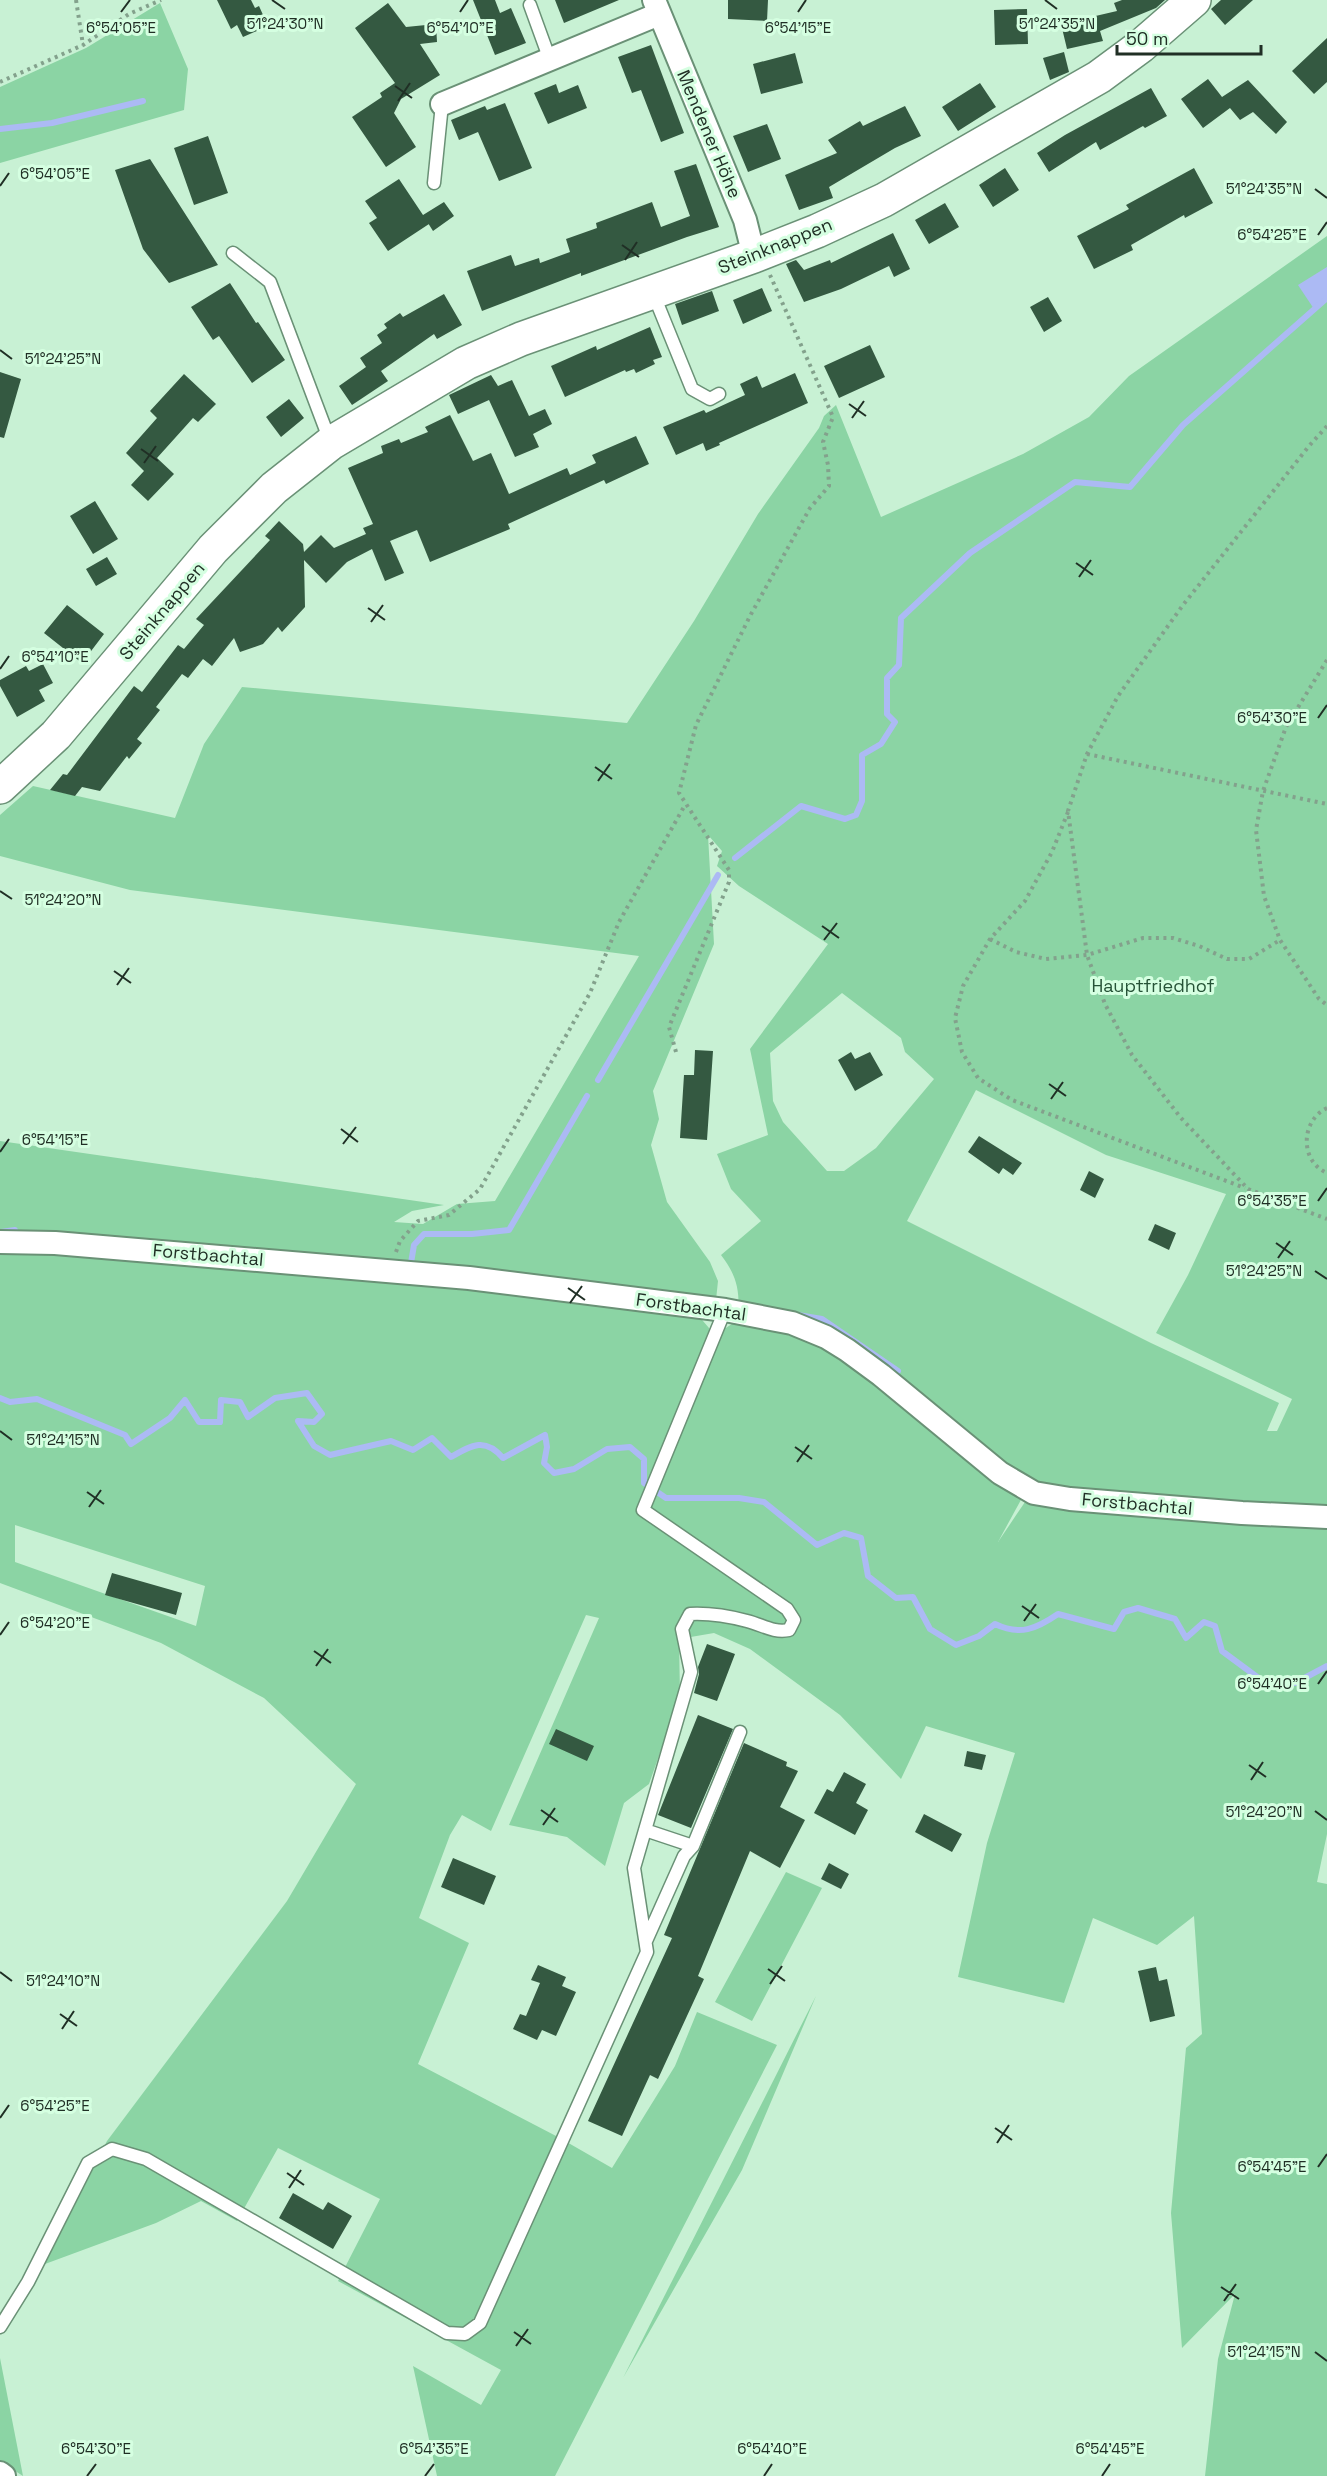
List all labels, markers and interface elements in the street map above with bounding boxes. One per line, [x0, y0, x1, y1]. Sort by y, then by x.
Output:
text: 51°24'30"N [247, 14, 323, 33]
text: 51°24'35"N [1019, 14, 1095, 33]
text: 6°54'05"E [86, 18, 156, 37]
text: 6°54'10"E [426, 18, 494, 37]
text: 6°54'15"E [765, 18, 831, 37]
scale bar [1117, 18, 1261, 56]
text: 50 m [1126, 27, 1168, 50]
street label: Mendener Höhe [672, 66, 747, 201]
text: 6°54'05"E [20, 164, 90, 183]
text: 51°24'35"N [1226, 179, 1302, 198]
street label: Steinknappen [714, 212, 835, 279]
text: 6°54'25"E [1237, 225, 1307, 244]
text: 51°24'25"N [25, 349, 101, 368]
street label: Steinknappen [114, 557, 209, 664]
text: 6°54'10"E [21, 647, 89, 666]
text: 6°54'30"E [1237, 708, 1307, 727]
text: 51°24'20"N [25, 890, 101, 909]
park label: Hauptfriedhof [1091, 974, 1215, 997]
text: 6°54'15"E [22, 1130, 88, 1149]
text: 6°54'35"E [1237, 1191, 1307, 1210]
street label: Forstbachtal [152, 1238, 264, 1271]
text: 51°24'25"N [1226, 1261, 1302, 1280]
street label: Forstbachtal [634, 1287, 748, 1326]
text: 51°24'15"N [26, 1430, 100, 1449]
street label: Forstbachtal [1081, 1487, 1193, 1520]
text: 6°54'20"E [20, 1613, 90, 1632]
text: 6°54'40"E [1237, 1674, 1307, 1693]
text: 51°24'20"N [1226, 1802, 1302, 1821]
text: 51°24'10"N [26, 1971, 100, 1990]
text: 6°54'25"E [20, 2096, 90, 2115]
text: 6°54'45"E [1237, 2157, 1307, 2176]
text: 51°24'15"N [1227, 2342, 1301, 2361]
text: 6°54'30"E [61, 2439, 131, 2458]
text: 6°54'35"E [399, 2439, 469, 2458]
text: 6°54'40"E [737, 2439, 807, 2458]
text: 6°54'45"E [1075, 2439, 1145, 2458]

